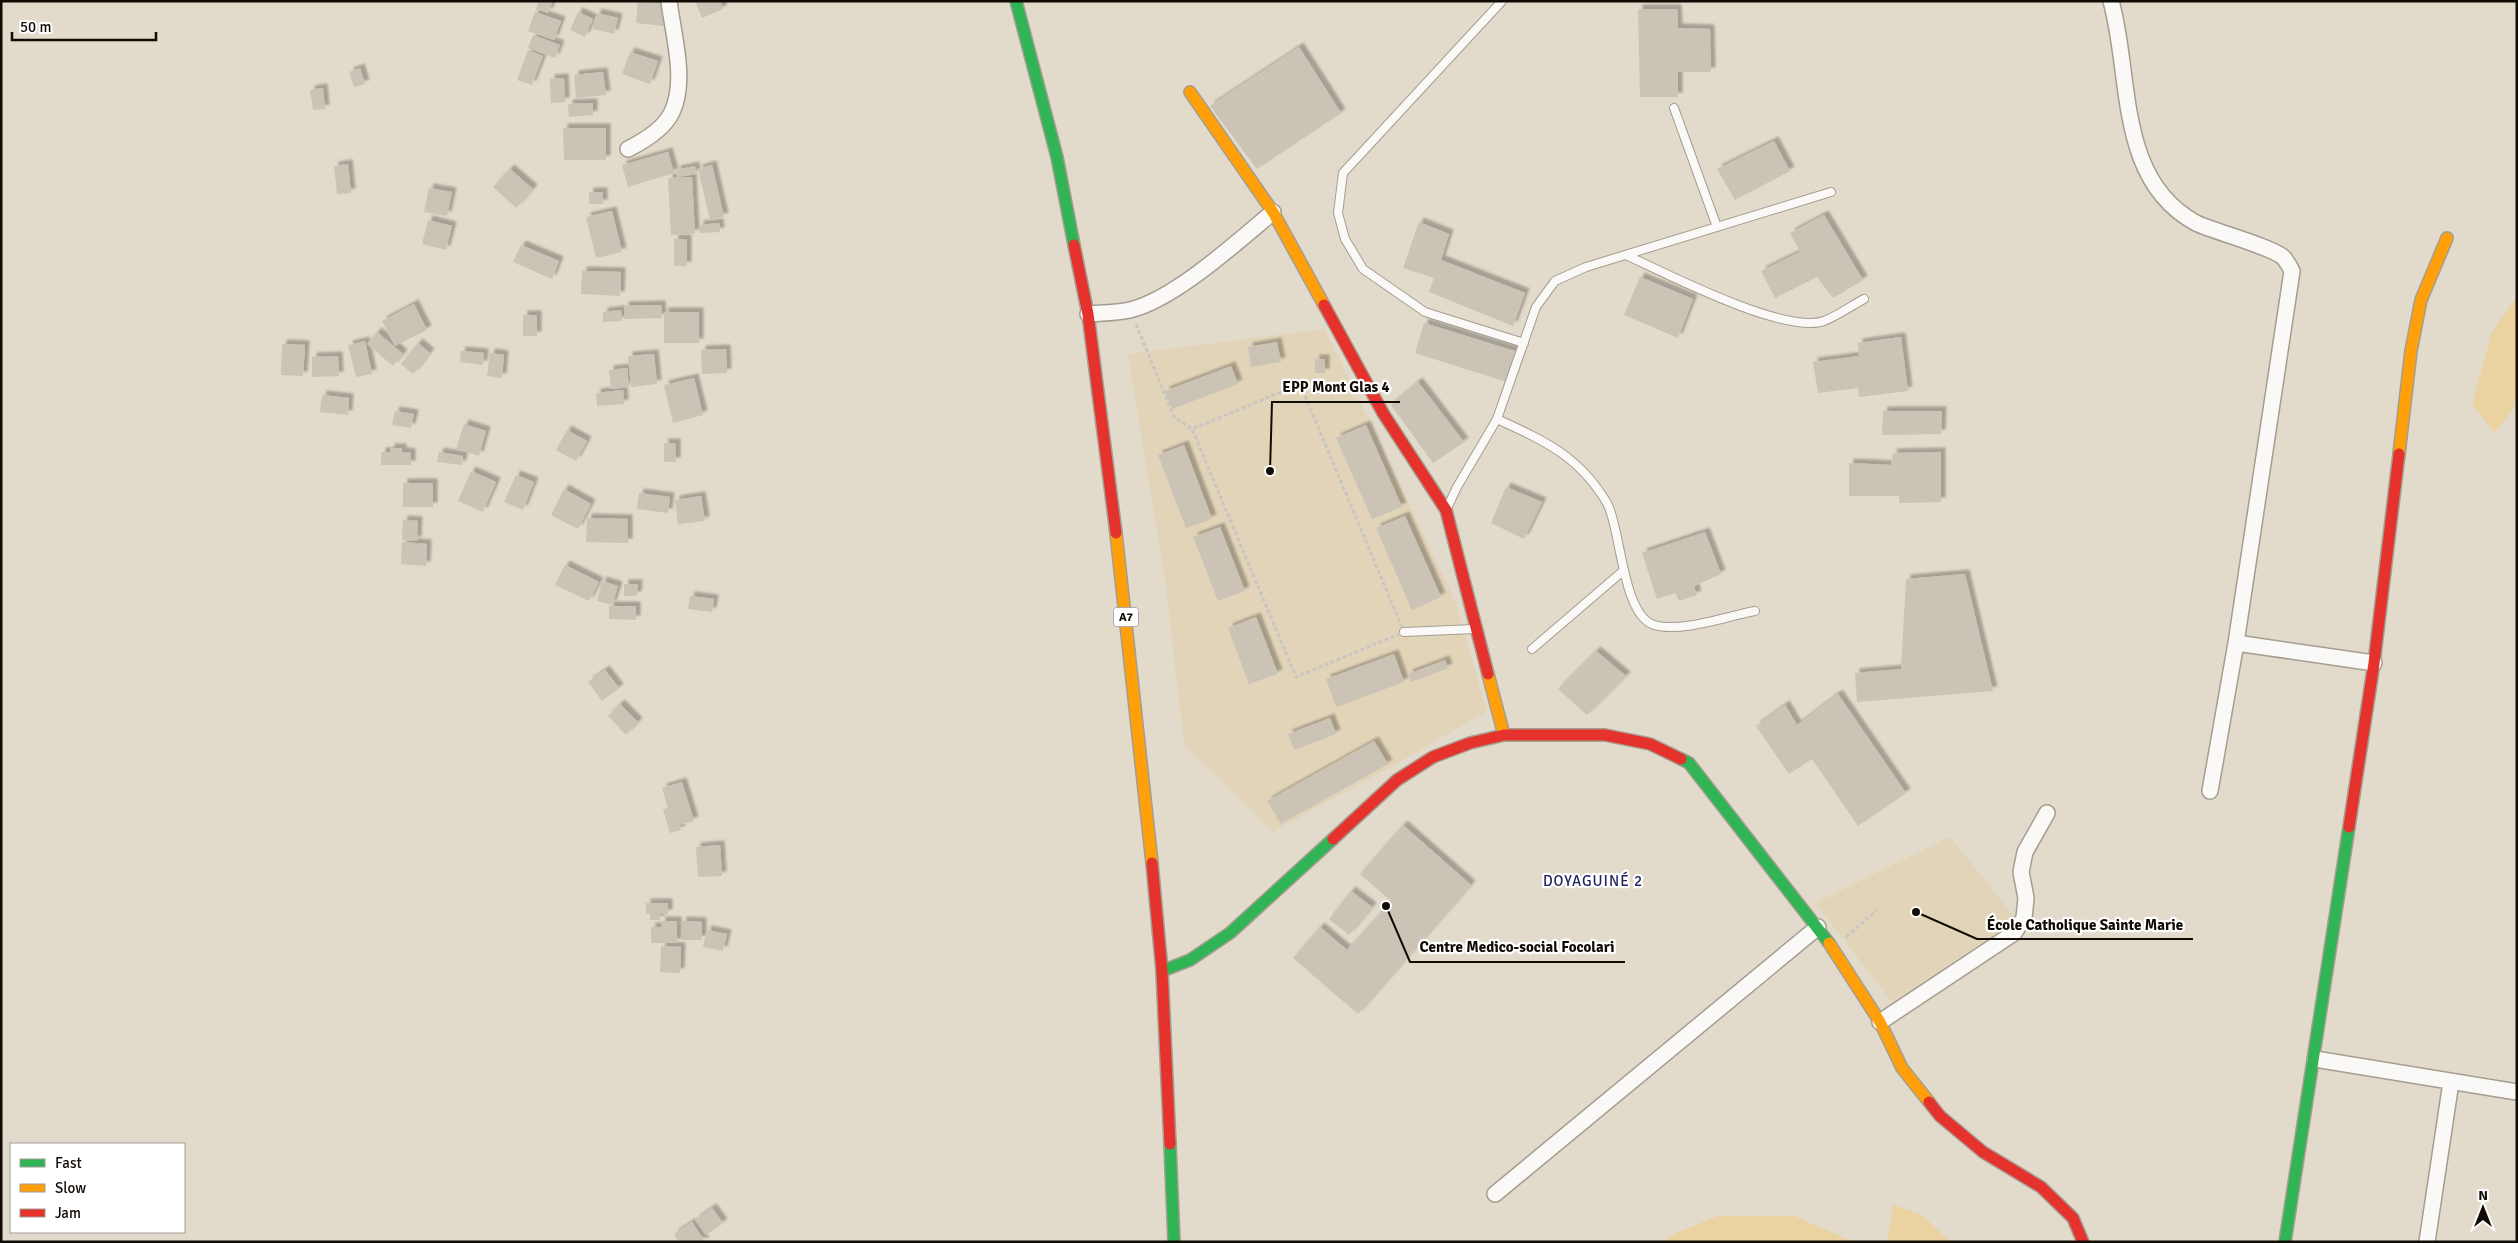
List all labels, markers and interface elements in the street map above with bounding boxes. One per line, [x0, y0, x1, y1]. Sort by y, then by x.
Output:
scale bar [12, 10, 156, 42]
text: 50 m [20, 18, 51, 36]
callout: EPP Mont Glas 4 [1272, 372, 1400, 402]
text: EPP Mont Glas 4 [1282, 378, 1390, 396]
road number: A7 [1114, 608, 1138, 626]
district label: DOYAGUINÉ 2 [1543, 871, 1643, 890]
callout: École Catholique Sainte Marie [1977, 909, 2193, 939]
text: École Catholique Sainte Marie [1987, 915, 2183, 934]
callout: Centre Medico-social Focolari [1410, 932, 1625, 962]
text: Centre Medico-social Focolari [1419, 938, 1615, 956]
legend [10, 1143, 185, 1233]
text: Fast [55, 1154, 82, 1172]
text: Slow [55, 1179, 86, 1197]
north arrow [2458, 1183, 2508, 1233]
text: N [2478, 1187, 2488, 1204]
text: Jam [55, 1204, 81, 1222]

